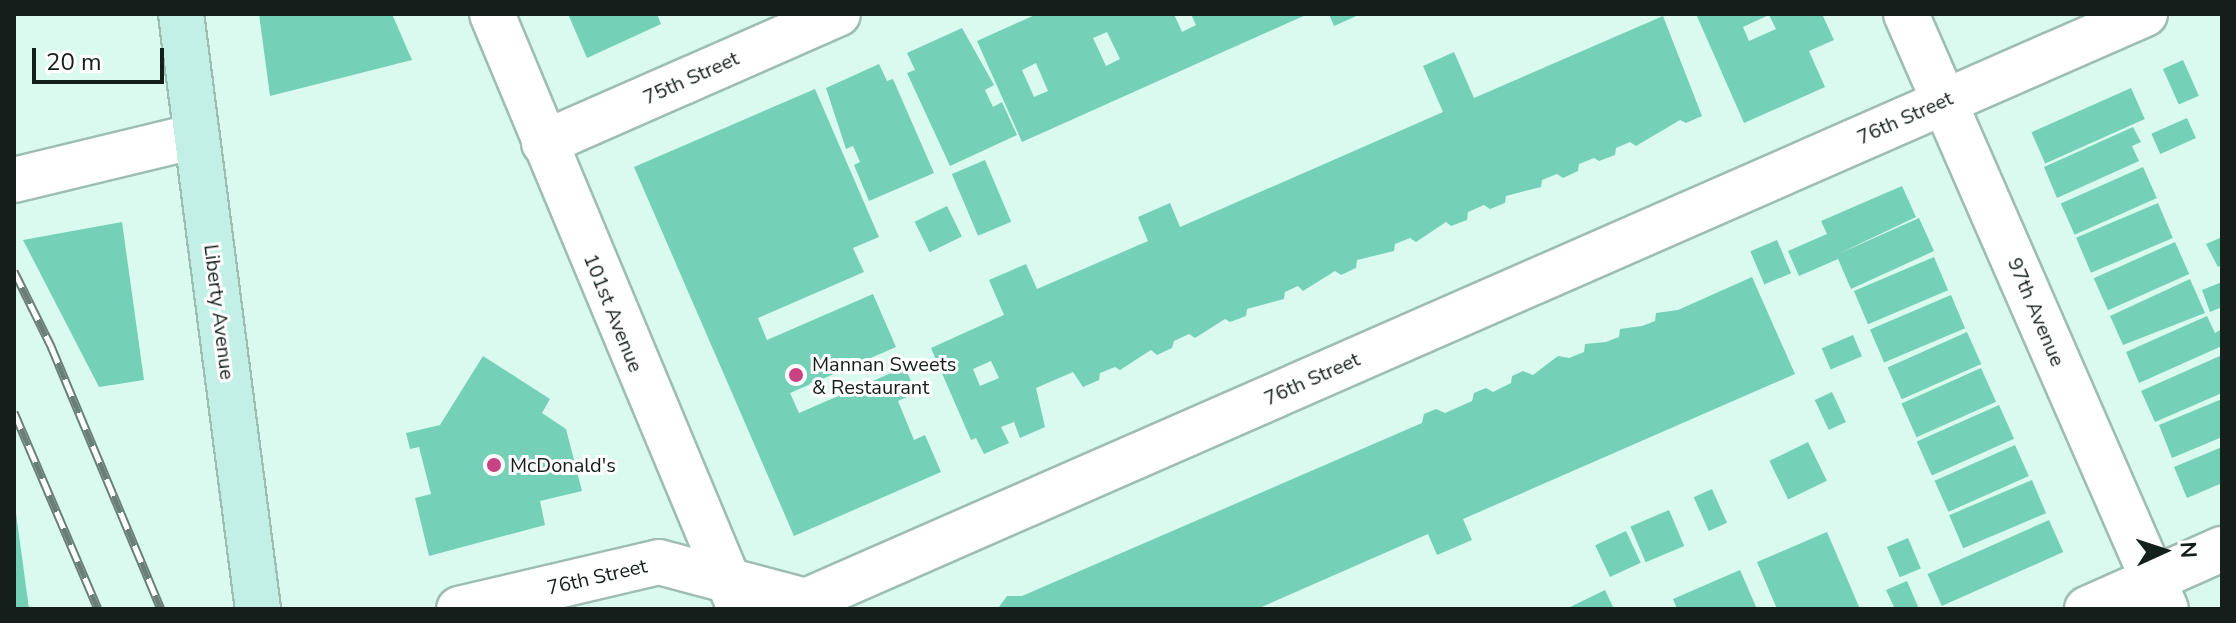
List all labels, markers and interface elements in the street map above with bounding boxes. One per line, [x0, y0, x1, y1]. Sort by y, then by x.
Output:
scale bar [36, 32, 168, 82]
text: 20 m [46, 46, 102, 78]
street label: 75th Street [639, 46, 743, 110]
street label: 76th Street [1853, 86, 1957, 150]
street label: Liberty Avenue [199, 243, 239, 381]
street label: 101st Avenue [578, 250, 648, 376]
street label: 97th Avenue [2002, 254, 2070, 370]
street label: 76th Street [1260, 347, 1364, 411]
place label: Mannan Sweets & Restaurant [812, 352, 956, 399]
marker: Mannan Sweets & Restaurant [787, 366, 805, 384]
place label: McDonald's [510, 453, 616, 477]
marker: McDonald's [485, 456, 503, 474]
north arrow [2124, 511, 2204, 591]
text: N [2173, 541, 2203, 559]
street label: 76th Street [545, 554, 649, 600]

